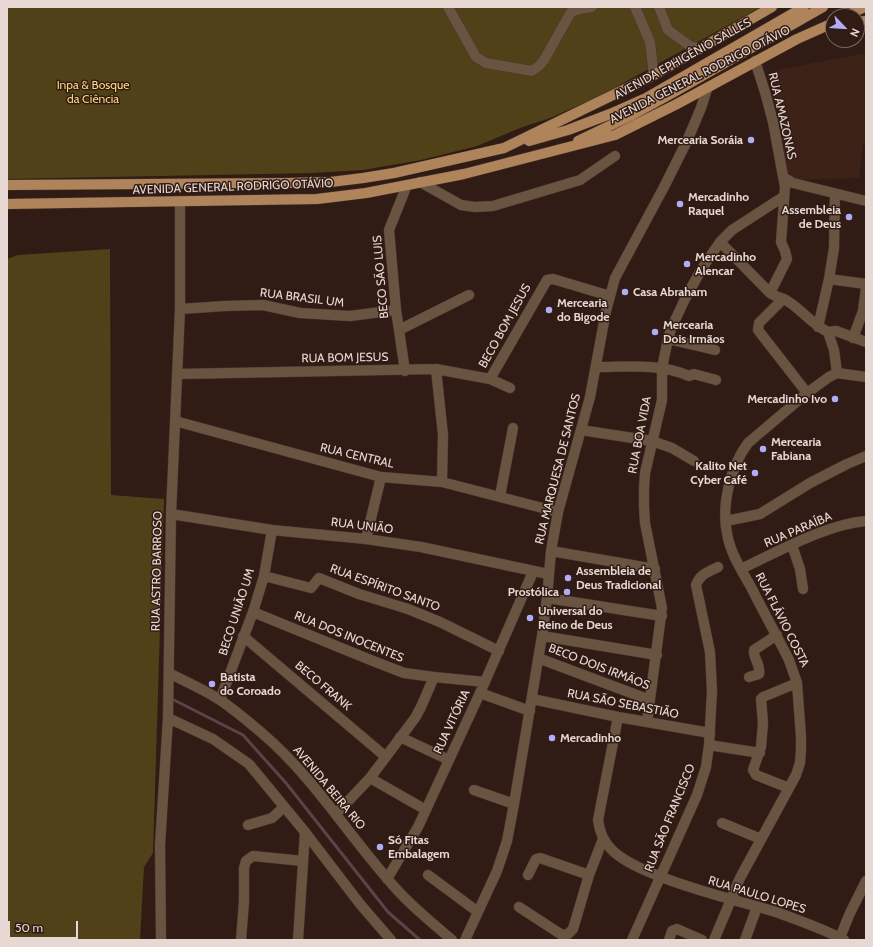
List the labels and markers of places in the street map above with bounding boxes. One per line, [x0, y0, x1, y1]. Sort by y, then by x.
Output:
place label: Mercearia Soráia [658, 133, 743, 147]
marker: Mercearia Soráia [746, 135, 756, 145]
place label: Mercadinho Raquel [688, 190, 749, 218]
marker: Mercadinho Raquel [675, 199, 685, 209]
place label: Assembleia de Deus [782, 203, 841, 231]
marker: Assembleia de Deus [844, 212, 854, 222]
place label: Mercadinho Alencar [695, 250, 756, 278]
marker: Mercadinho Alencar [682, 259, 692, 269]
place label: Casa Abraham [633, 285, 707, 299]
marker: Casa Abraham [620, 287, 630, 297]
place label: Mercearia do Bigode [557, 296, 610, 324]
marker: Mercearia do Bigode [544, 305, 554, 315]
place label: Mercearia Dois Irmãos [663, 318, 725, 346]
marker: Mercearia Dois Irmãos [650, 327, 660, 337]
place label: Mercadinho Ivo [747, 392, 827, 406]
marker: Mercadinho Ivo [830, 394, 840, 404]
place label: Mercearia Fabiana [771, 435, 821, 463]
marker: Mercearia Fabiana [758, 444, 768, 454]
place label: Kalito Net Cyber Café [690, 459, 747, 487]
marker: Kalito Net Cyber Café [750, 468, 760, 478]
place label: Assembleia de Deus Tradicional [576, 564, 661, 592]
marker: Assembleia de Deus Tradicional [563, 573, 573, 583]
place label: Prostólica [508, 585, 559, 599]
marker: Prostólica [562, 587, 572, 597]
place label: Universal do Reino de Deus [538, 604, 613, 632]
marker: Universal do Reino de Deus [525, 613, 535, 623]
place label: Batista do Coroado [220, 670, 281, 698]
marker: Batista do Coroado [207, 679, 217, 689]
place label: Mercadinho [560, 731, 621, 745]
marker: Mercadinho [547, 733, 557, 743]
place label: Só Fitas Embalagem [388, 833, 450, 861]
marker: Só Fitas Embalagem [375, 842, 385, 852]

